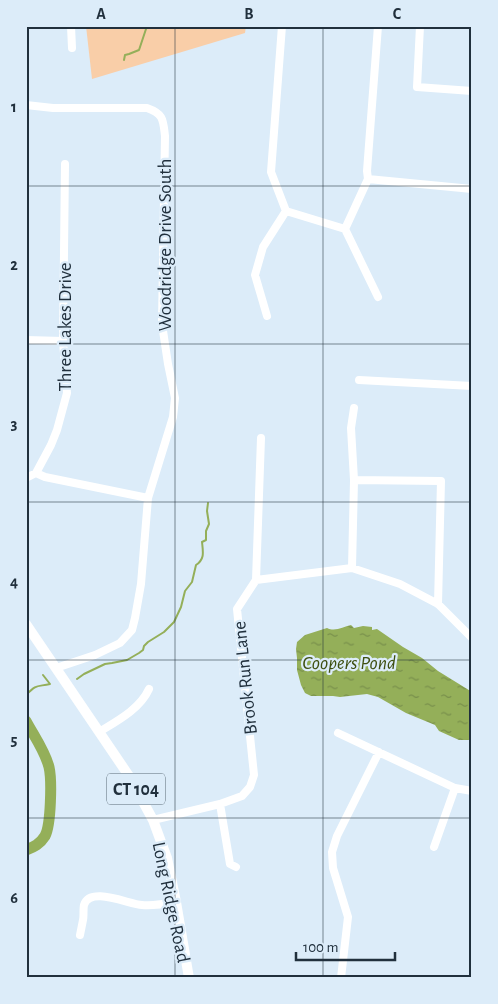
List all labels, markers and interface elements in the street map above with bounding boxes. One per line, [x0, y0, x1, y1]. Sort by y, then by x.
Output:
text: A [96, 6, 106, 22]
text: B [244, 6, 254, 22]
text: C [393, 6, 402, 22]
text: 1 [11, 99, 17, 115]
street label: Woodridge Drive South [156, 159, 175, 331]
text: 2 [10, 257, 18, 273]
street label: Three Lakes Drive [56, 262, 75, 392]
text: 3 [11, 416, 18, 432]
text: 4 [10, 574, 18, 590]
street label: Brook Run Lane [230, 620, 261, 736]
water label: Coopers Pond [302, 653, 396, 673]
text: 5 [11, 732, 18, 748]
road number: CT 104 [107, 774, 165, 804]
street label: Long Ridge Road [148, 840, 193, 965]
text: 6 [10, 890, 18, 906]
scale bar [296, 929, 394, 961]
text: 100 m [303, 940, 338, 955]

